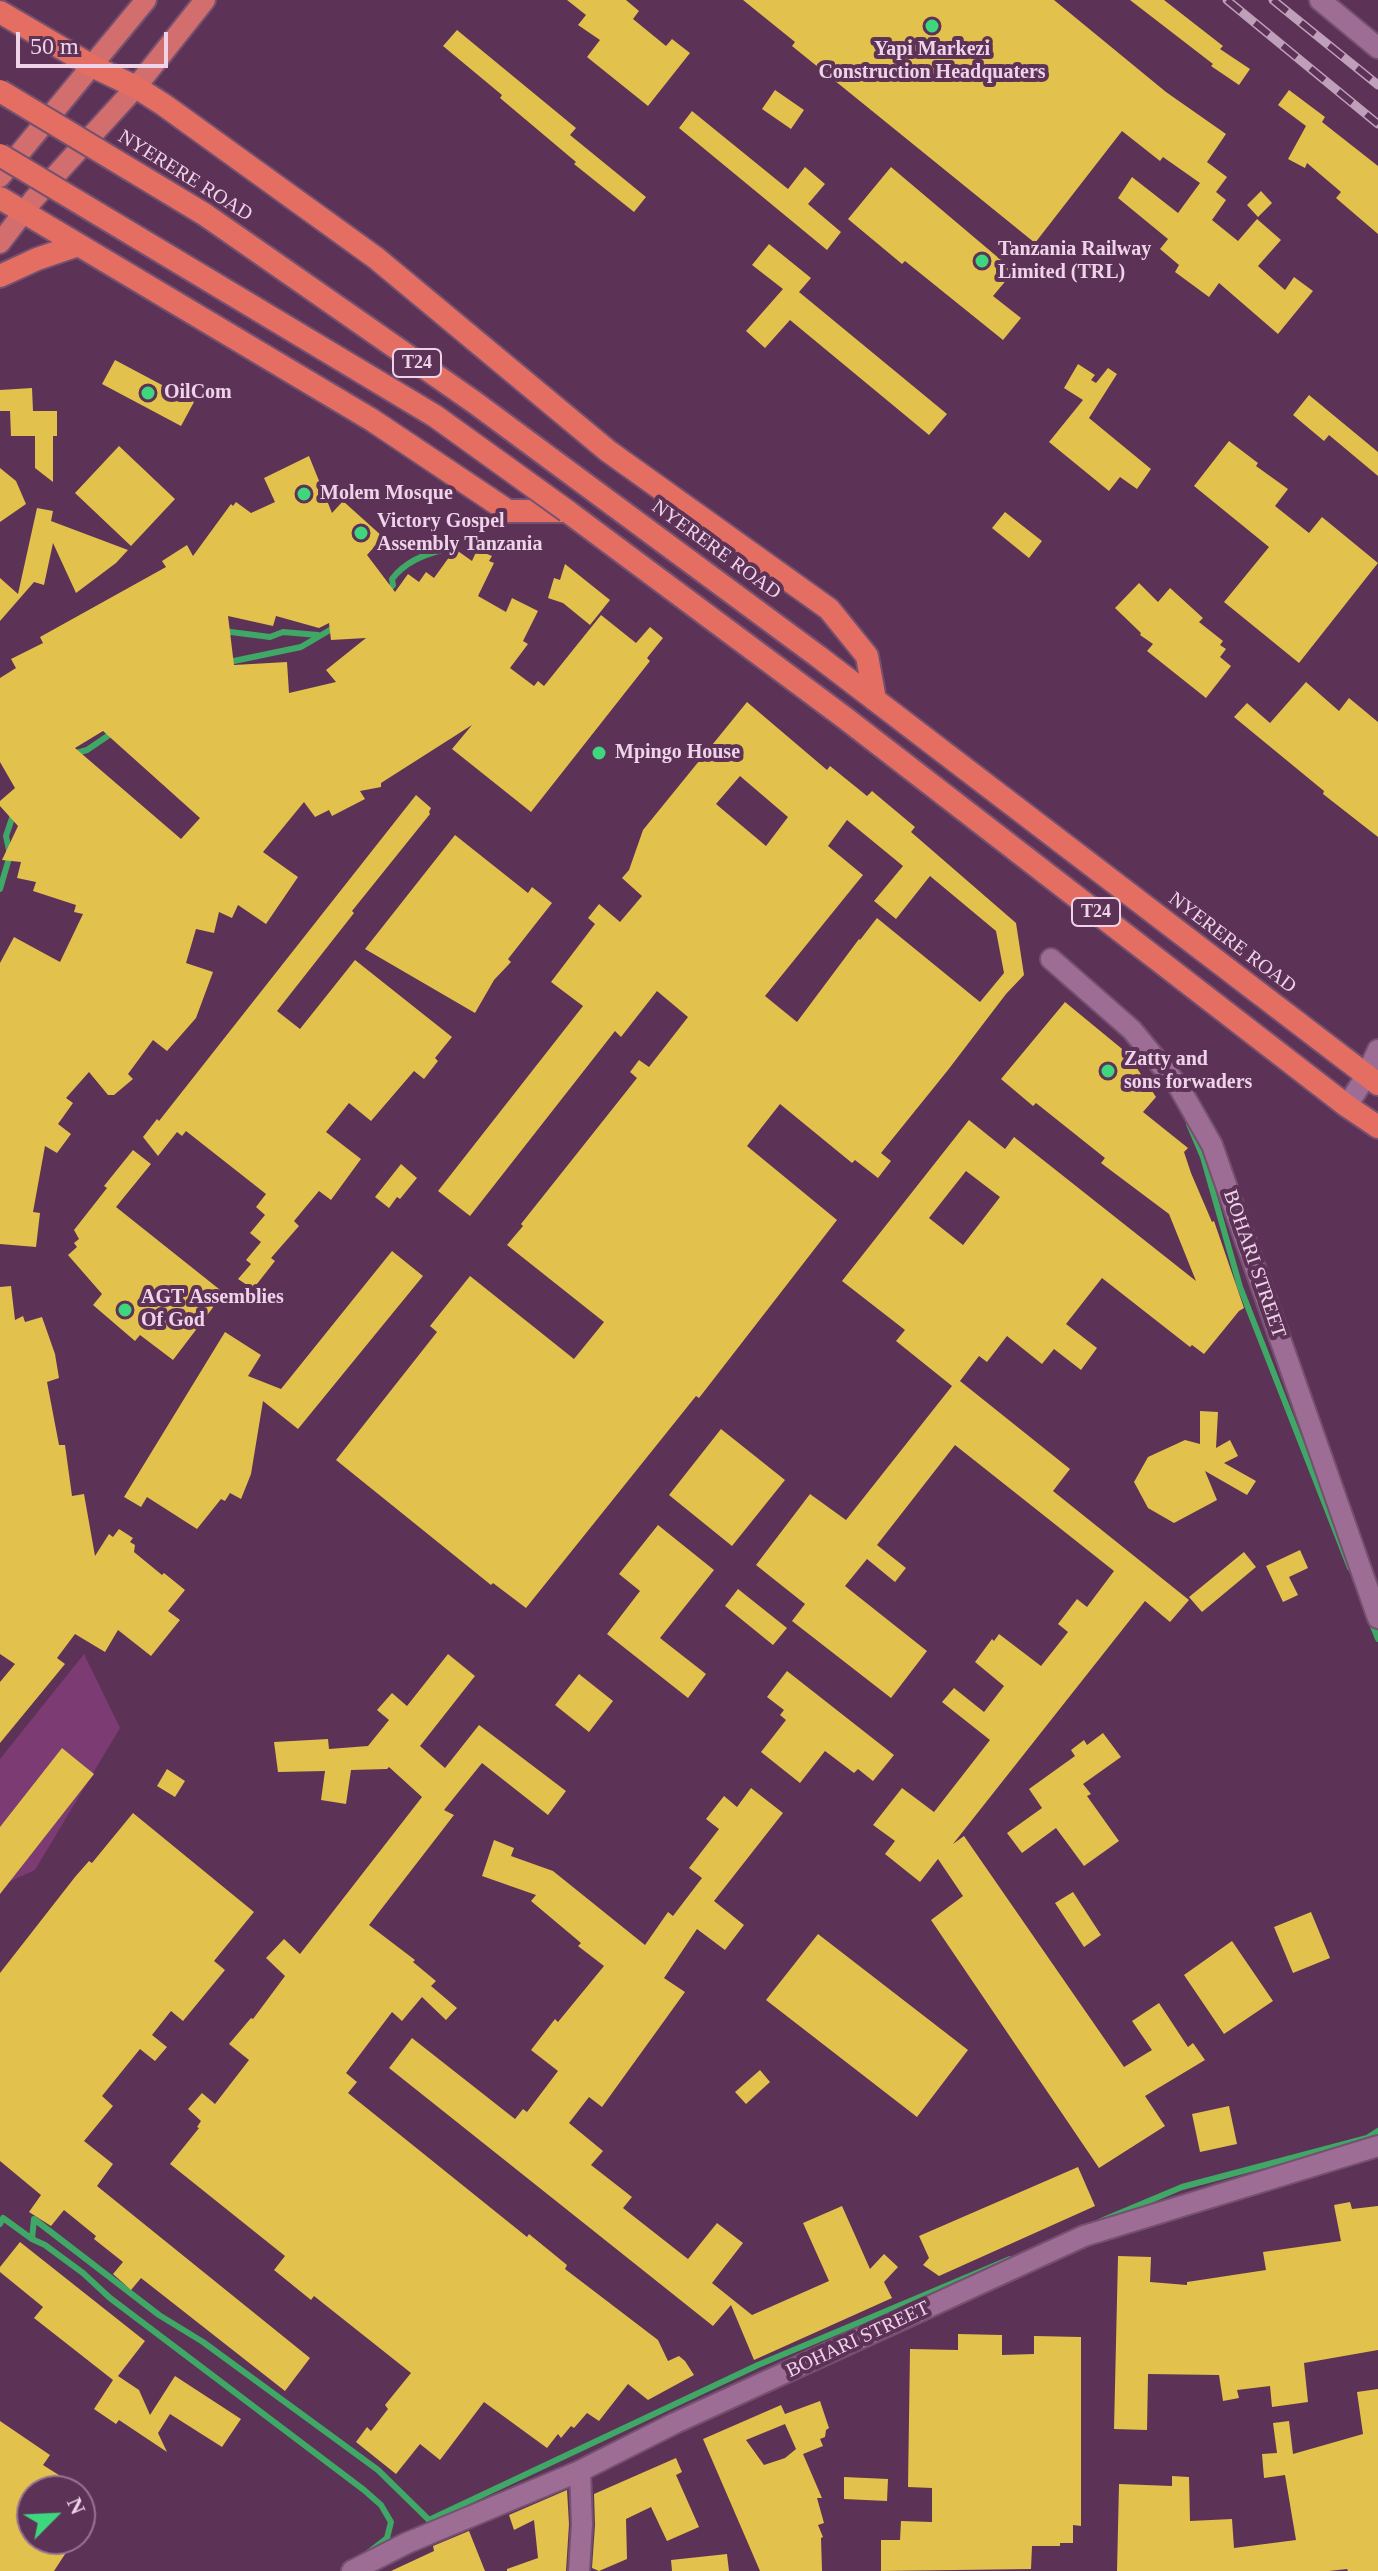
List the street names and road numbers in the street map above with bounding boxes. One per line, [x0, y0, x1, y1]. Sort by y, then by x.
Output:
street label: NYERERE ROAD [113, 125, 257, 227]
road number: T24 [393, 349, 441, 377]
street label: NYERERE ROAD [647, 495, 785, 605]
street label: NYERERE ROAD [1163, 887, 1301, 999]
road number: T24 [1072, 898, 1120, 926]
street label: BOHARI STREET [1217, 1187, 1291, 1341]
street label: BOHARI STREET [783, 2296, 933, 2384]

